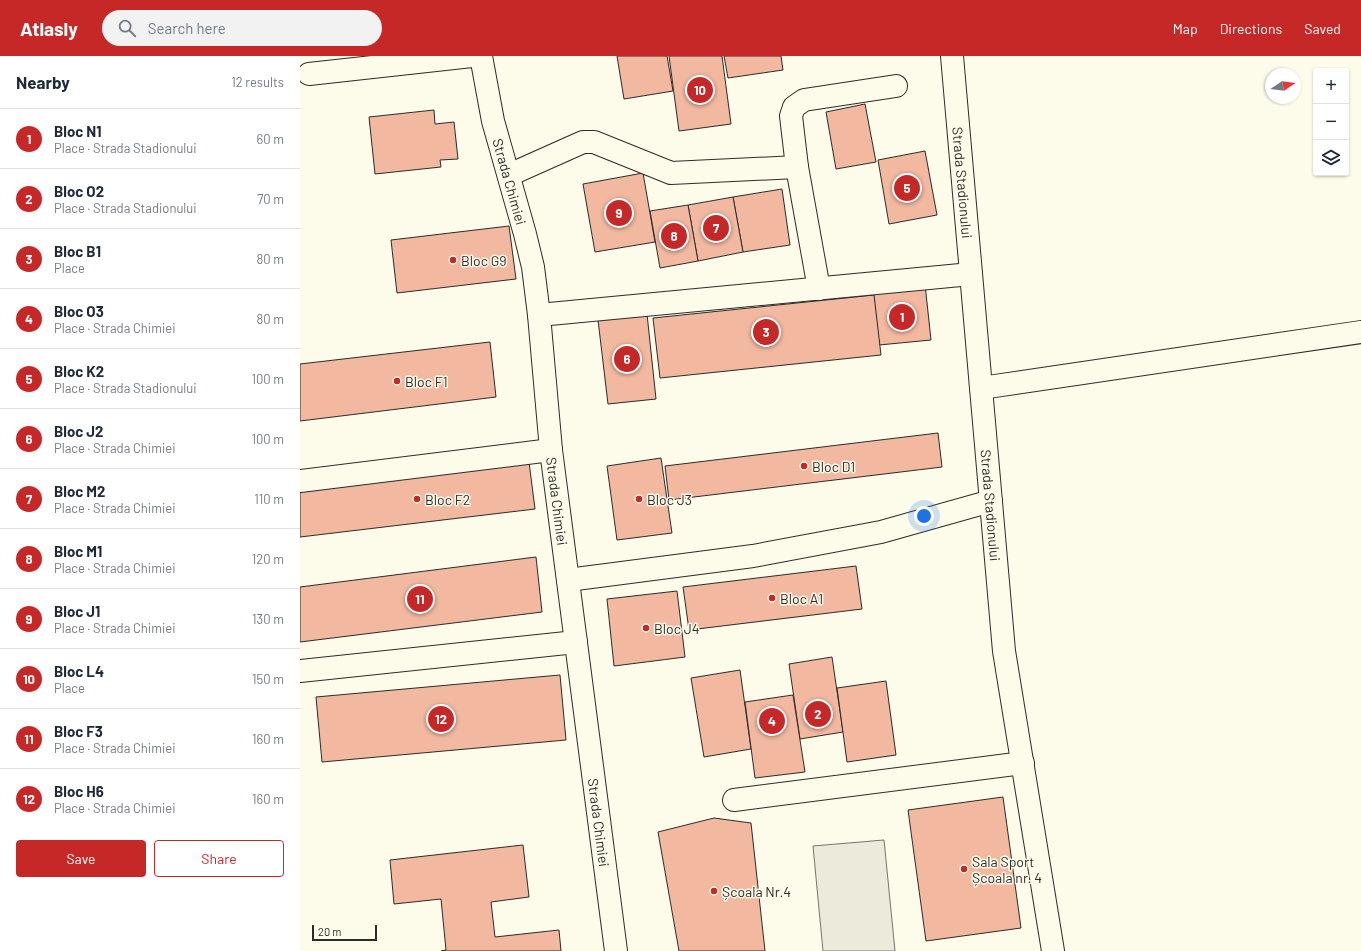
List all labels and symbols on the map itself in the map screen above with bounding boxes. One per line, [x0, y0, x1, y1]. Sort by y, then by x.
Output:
north arrow [1265, 68, 1301, 104]
pin: 10 [687, 75, 713, 105]
street label: Strada Stadionului [950, 126, 976, 239]
street label: Strada Chimiei [490, 136, 530, 227]
pin: 5 [894, 173, 920, 203]
pin: 9 [606, 198, 632, 228]
pin: 7 [703, 213, 729, 243]
pin: 8 [661, 221, 687, 251]
place label: Bloc G9 [461, 252, 507, 269]
marker: Bloc G9 [448, 255, 458, 265]
pin: 1 [889, 302, 915, 332]
pin: 3 [753, 317, 779, 347]
pin: 6 [614, 344, 640, 374]
place label: Bloc F1 [405, 373, 448, 390]
marker: Bloc F1 [392, 376, 402, 386]
street label: Strada Stadionului [978, 449, 1005, 562]
street label: Strada Chimiei [543, 456, 572, 546]
place label: Bloc D1 [812, 458, 855, 475]
marker: Bloc D1 [799, 461, 809, 471]
place label: Bloc F2 [425, 491, 470, 508]
place label: Bloc J3 [647, 491, 692, 508]
marker: Bloc F2 [412, 494, 422, 504]
marker: Bloc J3 [634, 494, 644, 504]
your location [914, 506, 934, 526]
pin: 11 [407, 584, 433, 614]
place label: Bloc A1 [780, 590, 823, 607]
marker: Bloc A1 [767, 593, 777, 603]
place label: Bloc J4 [654, 620, 700, 637]
marker: Bloc J4 [641, 623, 651, 633]
pin: 2 [805, 699, 831, 729]
pin: 12 [428, 704, 454, 734]
pin: 4 [759, 706, 785, 736]
street label: Strada Chimiei [585, 777, 613, 868]
place label: Sala Sport Școala nr. 4 [972, 853, 1042, 886]
marker: Sala Sport Școala nr. 4 [959, 864, 969, 874]
place label: Școala Nr.4 [722, 883, 791, 900]
marker: Școala Nr.4 [709, 886, 719, 896]
scale bar [312, 923, 377, 942]

